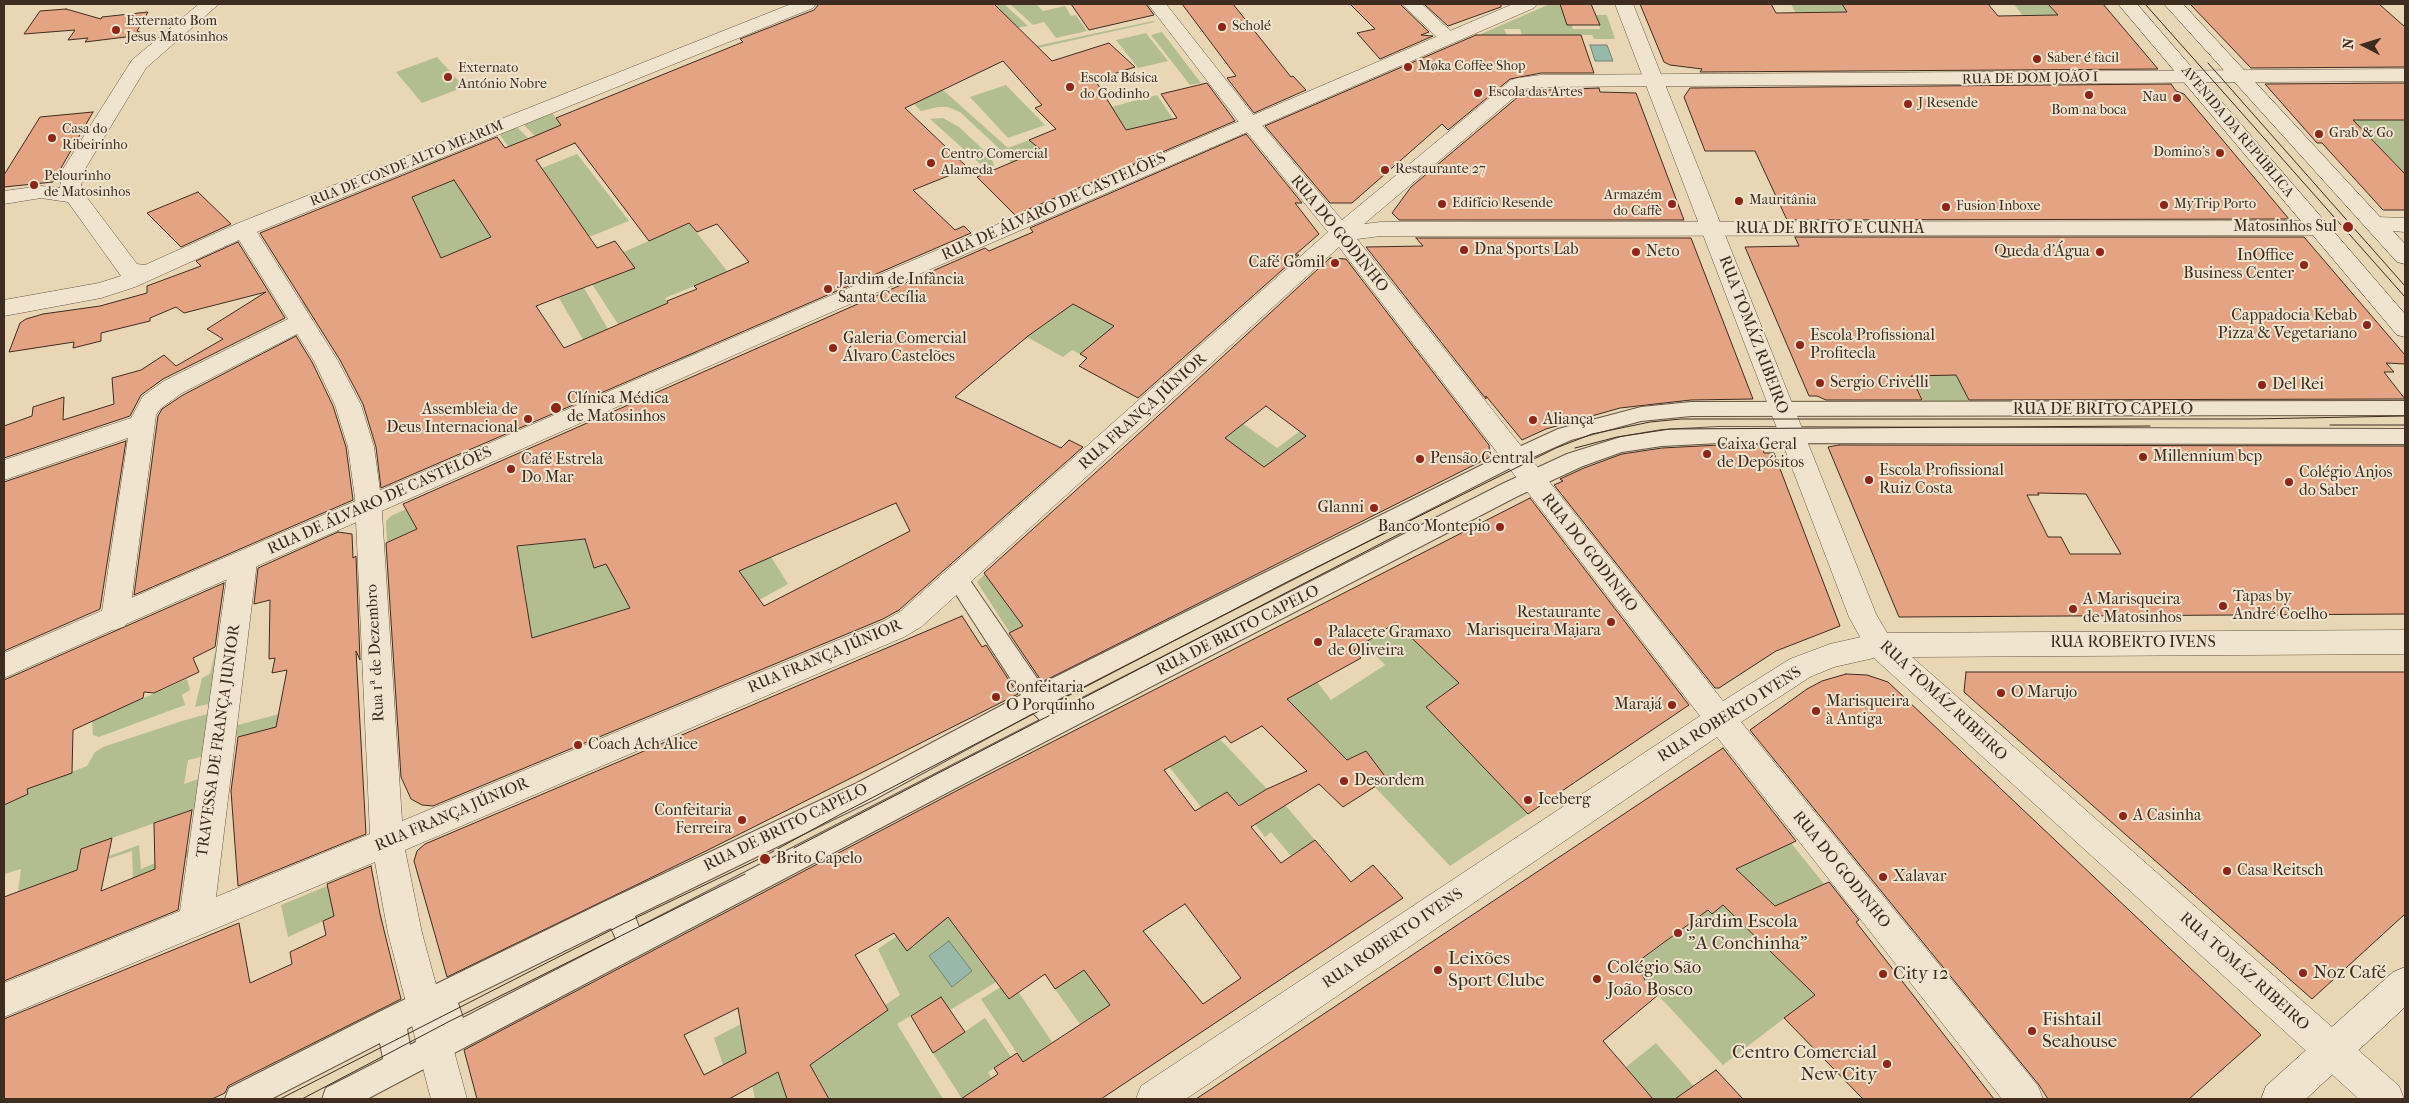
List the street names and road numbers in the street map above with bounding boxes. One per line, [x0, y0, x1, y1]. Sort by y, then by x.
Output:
street label: AVENIDA DA REPÚBLICA [2177, 63, 2297, 201]
street label: RUA DE DOM JOÃO I [1962, 69, 2098, 89]
street label: RUA DE CONDE ALTO MEARIM [308, 117, 506, 211]
street label: RUA DE ÁLVARO DE CASTELÕES [939, 149, 1169, 265]
street label: RUA DO GODINHO [1286, 172, 1392, 296]
street label: RUA DE BRITO E CUNHA [1735, 219, 1925, 239]
street label: RUA TOMÁZ RIBEIRO [1714, 253, 1792, 417]
street label: RUA FRANÇA JÚNIOR [1075, 350, 1211, 474]
street label: RUA DE BRITO CAPELO [2013, 400, 2193, 420]
street label: RUA DE ÁLVARO DE CASTELÕES [265, 443, 495, 559]
street label: RUA DO GODINHO [1537, 490, 1641, 616]
street label: RUA DE BRITO CAPELO [1153, 582, 1323, 680]
street label: Rua 1ª de Dezembro [363, 584, 389, 722]
street label: RUA FRANÇA JÚNIOR [745, 616, 905, 698]
street label: TRAVESSA DE FRANÇA JUNIOR [193, 623, 245, 859]
street label: RUA ROBERTO IVENS [2050, 633, 2216, 653]
street label: RUA TOMÁZ RIBEIRO [1875, 637, 2011, 765]
street label: RUA ROBERTO IVENS [1655, 663, 1805, 767]
street label: RUA FRANÇA JÚNIOR [372, 774, 532, 856]
street label: RUA DE BRITO CAPELO [701, 780, 871, 876]
street label: RUA DO GODINHO [1788, 808, 1894, 932]
street label: RUA ROBERTO IVENS [1319, 885, 1467, 993]
street label: RUA TOMÁZ RIBEIRO [2175, 909, 2313, 1035]

